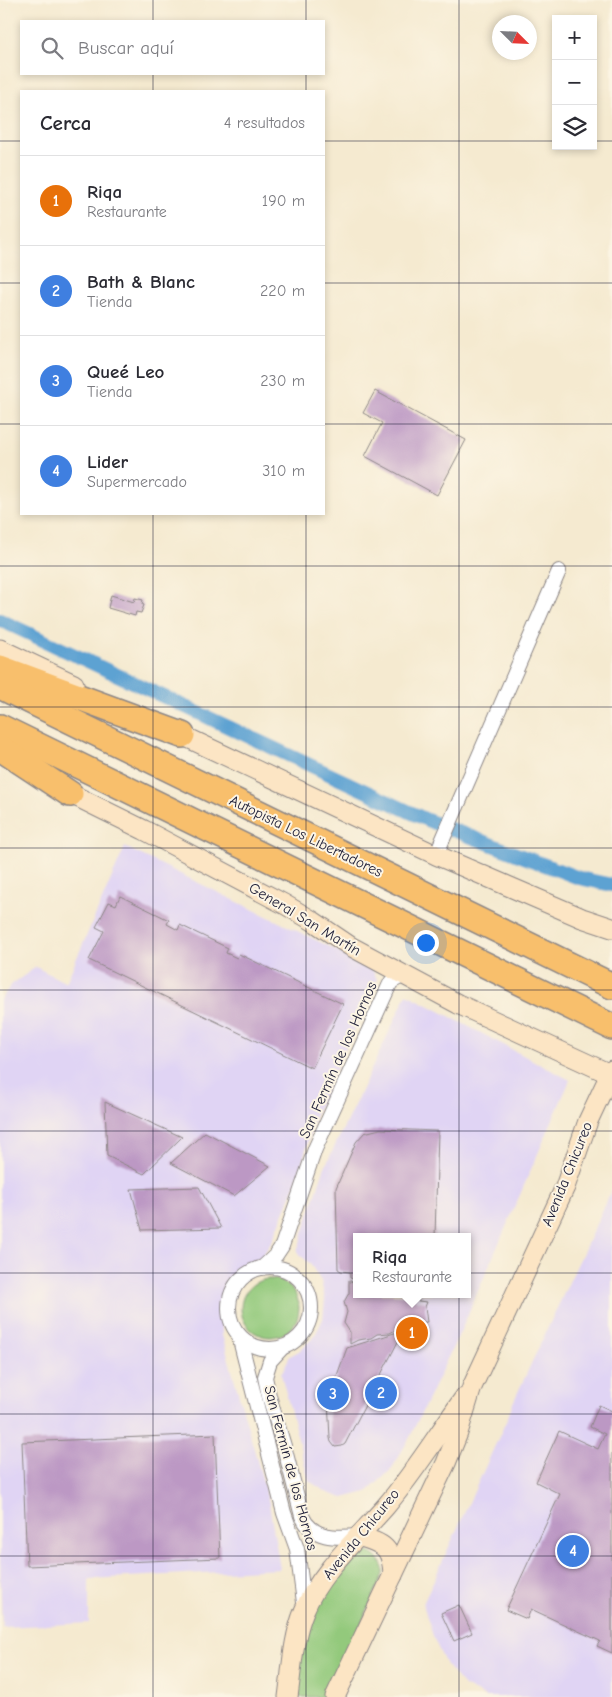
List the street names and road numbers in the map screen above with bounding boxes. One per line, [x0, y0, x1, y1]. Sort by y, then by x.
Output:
street label: Autopista Los Libertadores [227, 791, 385, 881]
street label: General San Martín [246, 878, 364, 960]
street label: San Fermín de los Hornos [295, 979, 381, 1141]
street label: Avenida Chicureo [538, 1119, 596, 1229]
street label: San Fermín de los Hornos [260, 1384, 322, 1552]
street label: Avenida Chicureo [319, 1485, 403, 1583]

